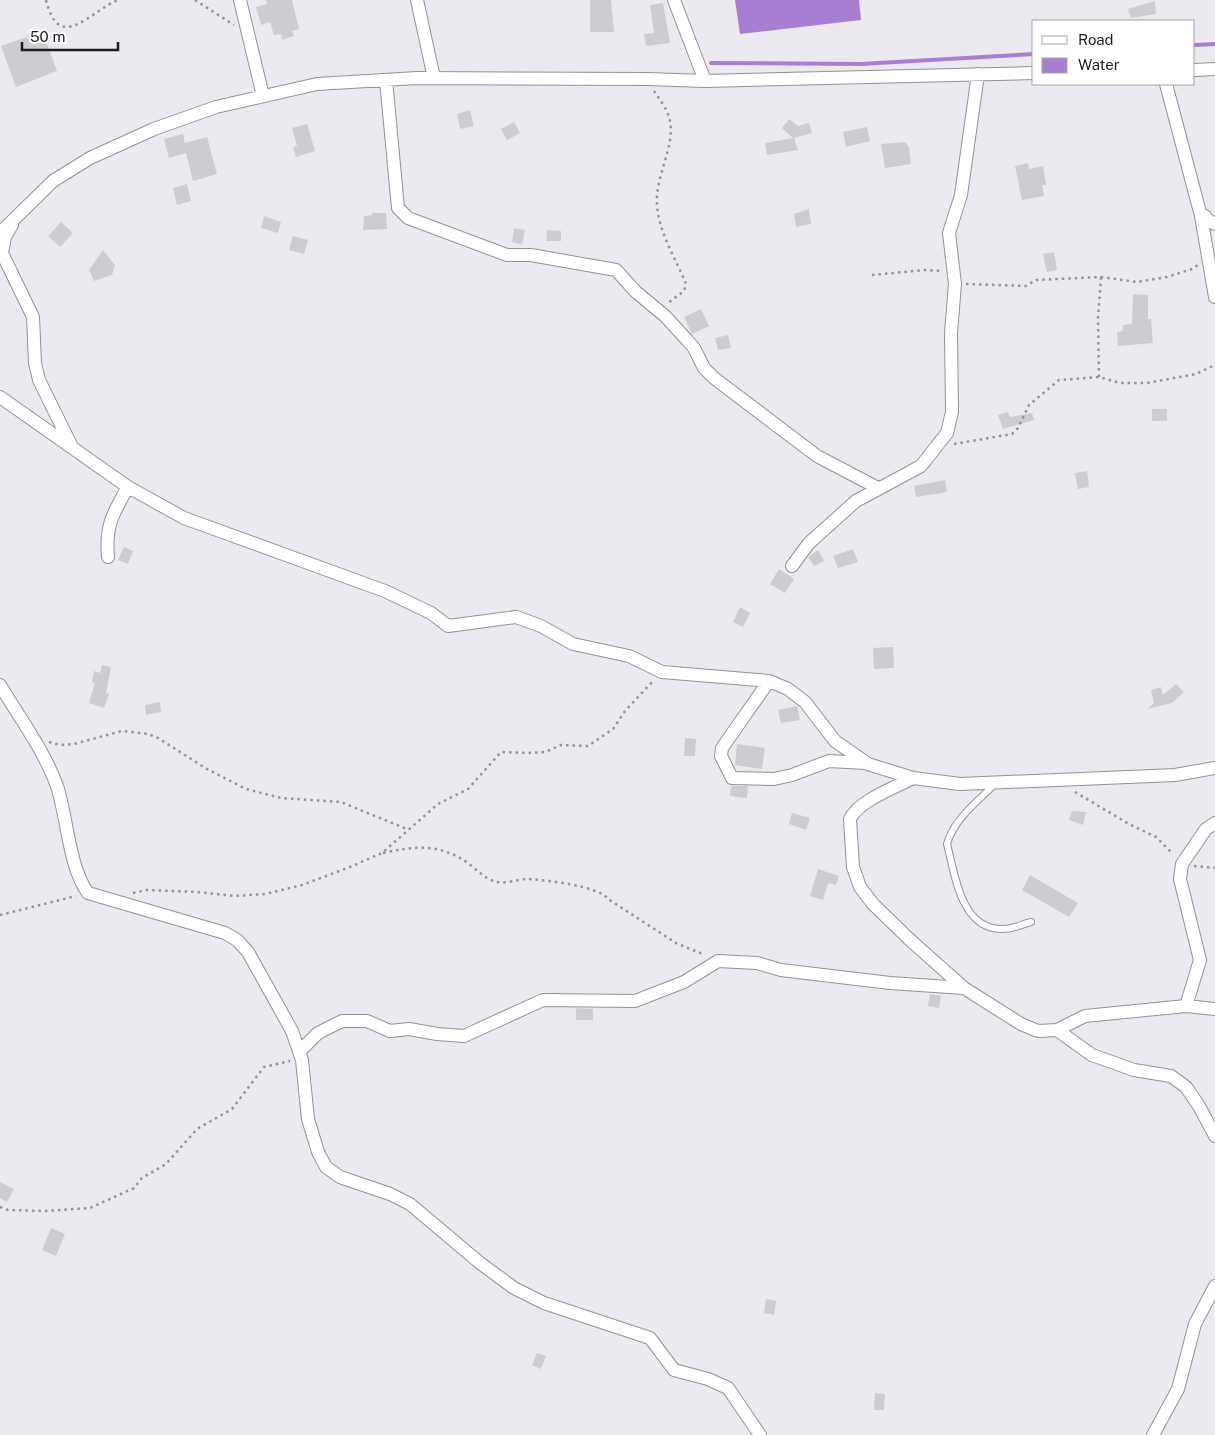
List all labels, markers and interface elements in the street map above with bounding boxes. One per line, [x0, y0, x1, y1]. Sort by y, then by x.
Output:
scale bar [22, 20, 119, 52]
legend [1032, 20, 1195, 85]
text: 50 m [30, 28, 65, 45]
text: Road [1078, 31, 1114, 48]
text: Water [1078, 56, 1120, 73]

